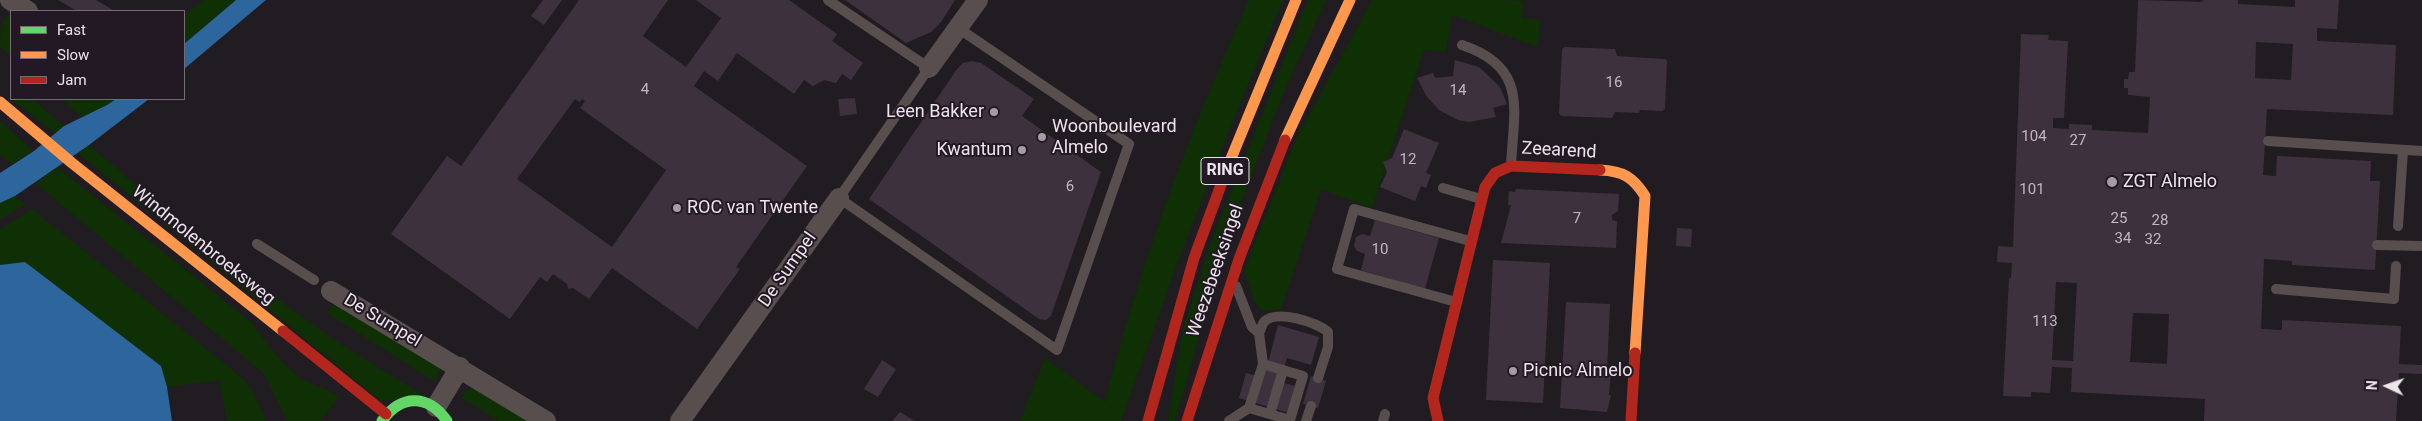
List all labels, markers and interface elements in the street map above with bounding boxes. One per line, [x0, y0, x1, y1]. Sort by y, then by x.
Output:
legend [10, 10, 185, 100]
text: Fast [57, 21, 86, 39]
text: Slow [57, 46, 89, 64]
text: Jam [57, 71, 87, 89]
house number: 16 [1606, 74, 1622, 92]
house number: 4 [641, 81, 649, 99]
house number: 14 [1450, 82, 1466, 100]
place label: Leen Bakker [886, 101, 984, 123]
marker: Leen Bakker [988, 106, 1000, 118]
place label: Woonboulevard Almelo [1052, 116, 1177, 158]
house number: 104 [2021, 128, 2047, 146]
marker: Woonboulevard Almelo [1036, 131, 1048, 143]
house number: 27 [2070, 132, 2086, 150]
street label: Zeearend [1521, 138, 1597, 164]
place label: Kwantum [936, 139, 1012, 161]
marker: Kwantum [1016, 144, 1028, 156]
house number: 12 [1400, 151, 1416, 169]
road number: RING [1201, 158, 1249, 185]
place label: ZGT Almelo [2123, 171, 2217, 193]
marker: ZGT Almelo [2105, 175, 2119, 189]
house number: 6 [1066, 178, 1074, 196]
house number: 101 [2019, 181, 2045, 199]
street label: Windmolenbroeksweg [127, 182, 279, 310]
place label: ROC van Twente [687, 197, 818, 219]
marker: ROC van Twente [671, 202, 683, 214]
street label: Weezebeeksingel [1183, 202, 1249, 340]
house number: 7 [1573, 210, 1581, 228]
house number: 25 [2111, 210, 2127, 228]
house number: 28 [2152, 212, 2168, 230]
street label: De Sumpel [754, 228, 822, 312]
house number: 34 [2115, 230, 2131, 248]
house number: 32 [2145, 231, 2161, 249]
house number: 10 [1372, 241, 1388, 259]
street label: De Sumpel [339, 290, 425, 352]
house number: 113 [2032, 313, 2058, 331]
place label: Picnic Almelo [1523, 360, 1632, 382]
north arrow [2362, 361, 2412, 411]
marker: Picnic Almelo [1507, 365, 1519, 377]
text: N [2364, 380, 2380, 391]

